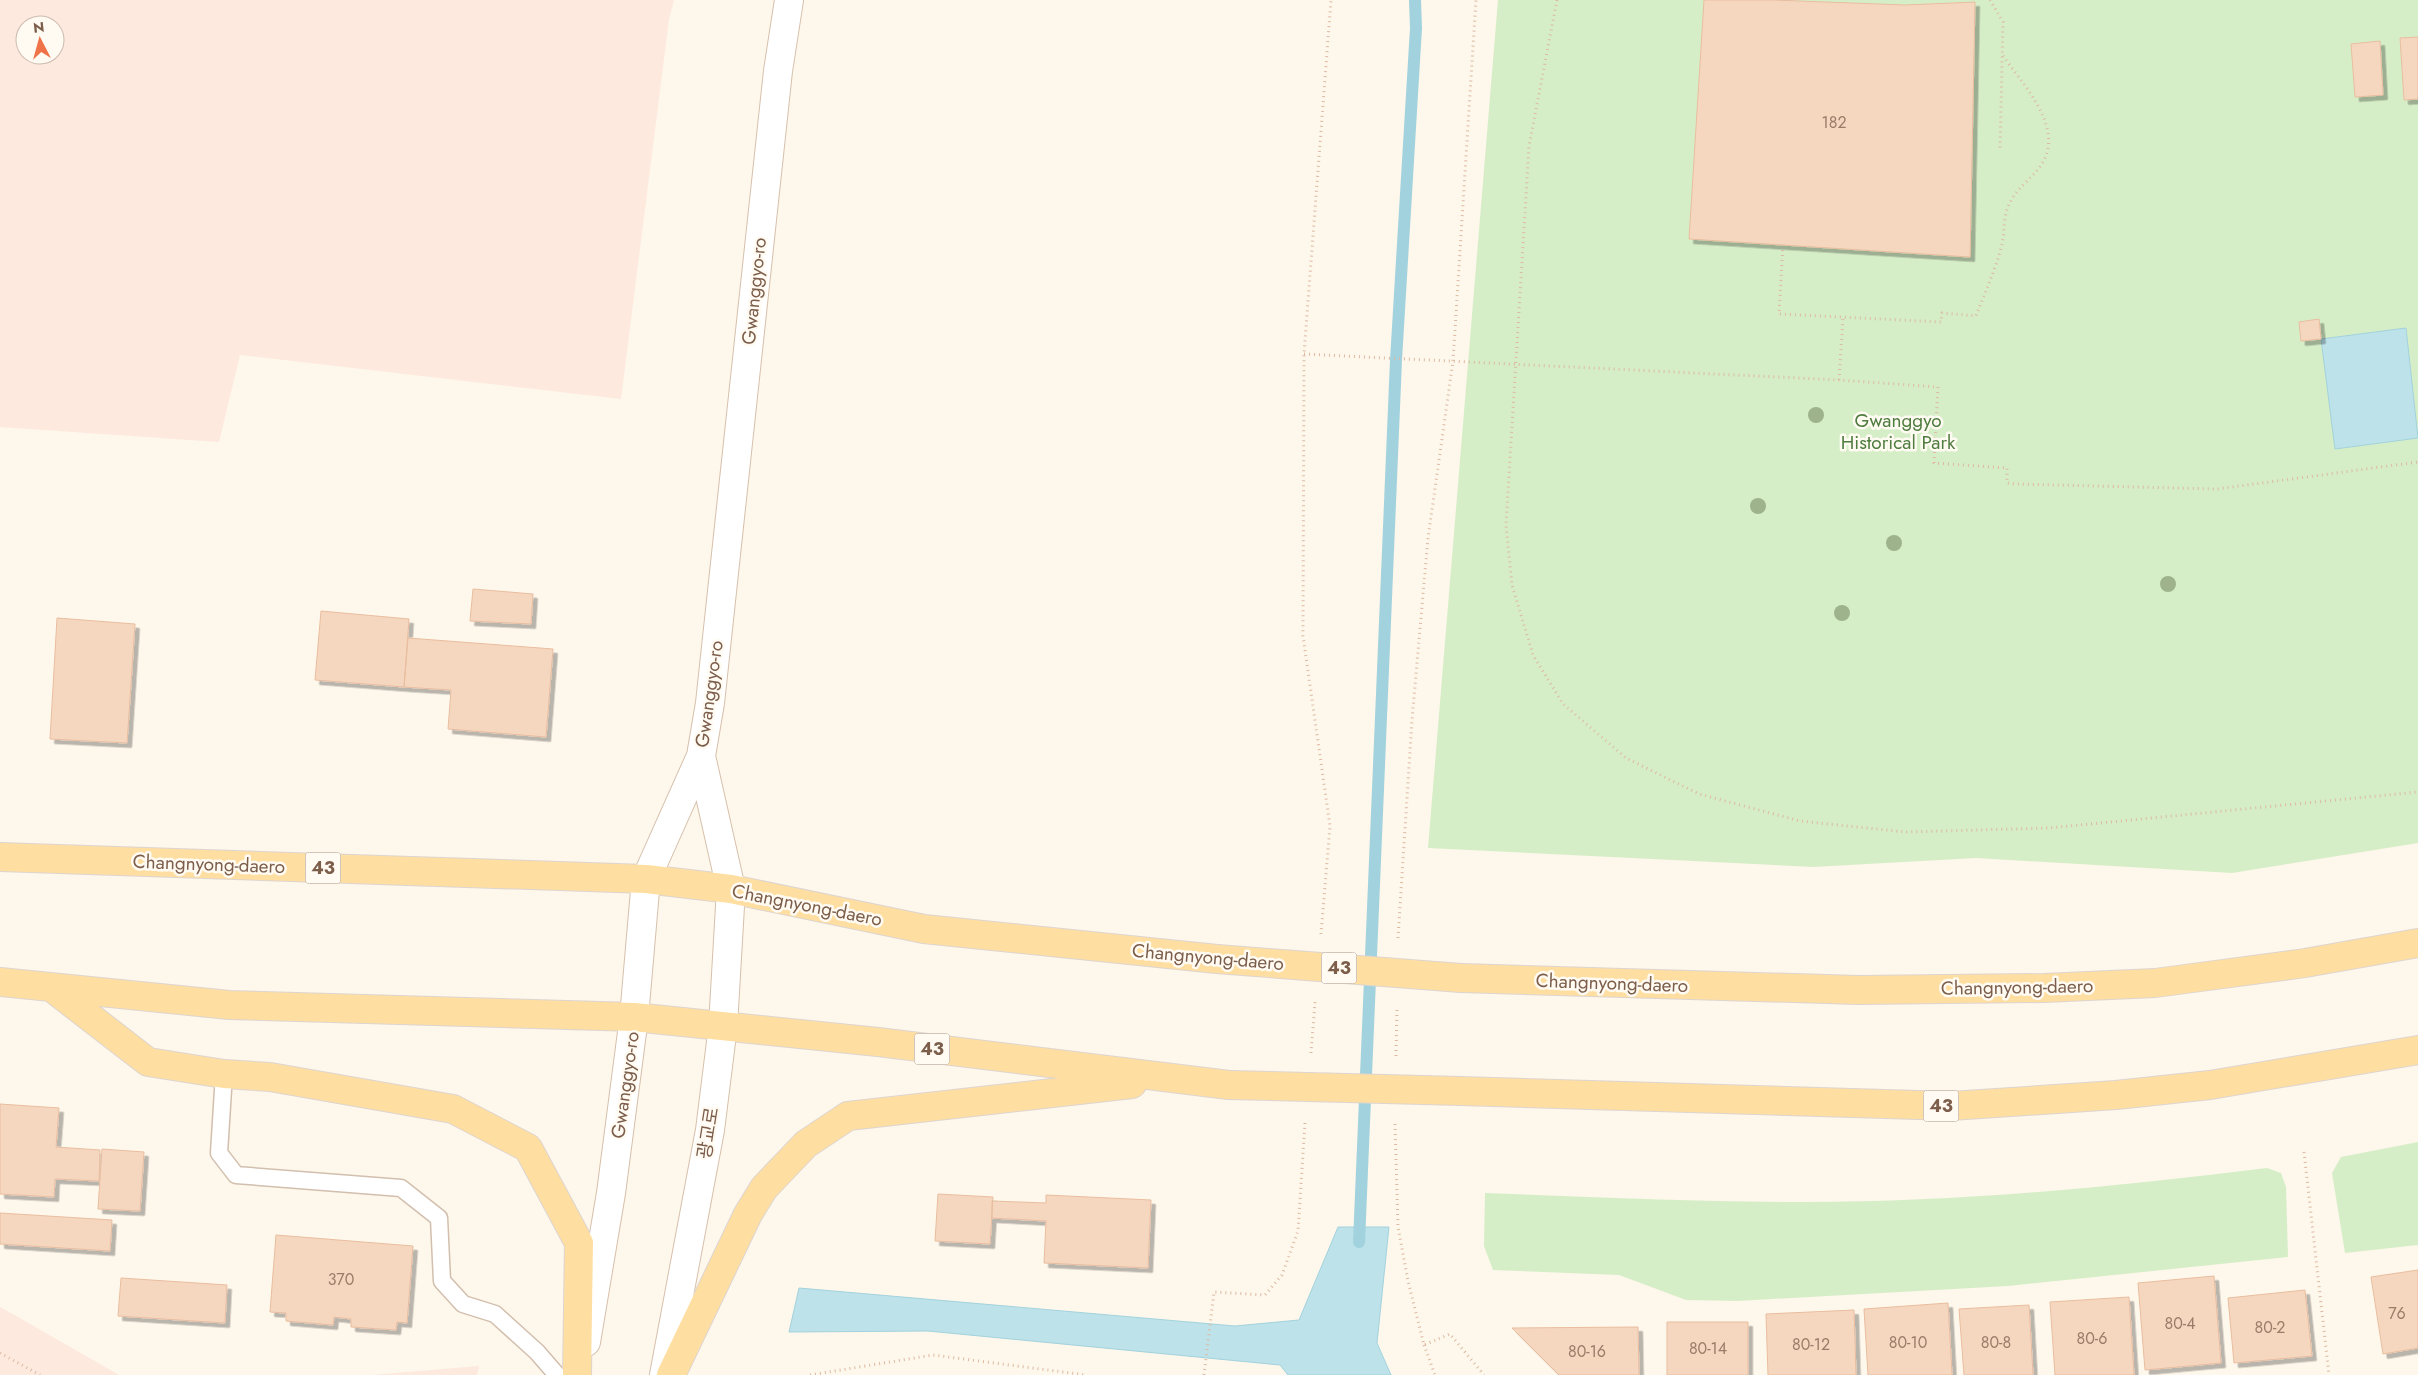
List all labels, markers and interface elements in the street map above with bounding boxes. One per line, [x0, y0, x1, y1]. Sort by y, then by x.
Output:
north arrow [15, 15, 65, 65]
text: N [32, 17, 45, 38]
house number: 182 [1821, 111, 1847, 134]
street label: Gwanggyo-ro [735, 236, 773, 346]
park label: Gwanggyo Historical Park [1841, 407, 1956, 456]
street label: Gwanggyo-ro [688, 639, 730, 749]
street label: Changnyong-daero [132, 848, 286, 880]
road number: 43 [306, 852, 340, 884]
street label: Changnyong-daero [730, 877, 884, 933]
street label: Changnyong-daero [1131, 937, 1285, 977]
road number: 43 [1322, 952, 1356, 984]
street label: Changnyong-daero [1535, 967, 1689, 999]
street label: Changnyong-daero [1941, 972, 2093, 1002]
street label: Gwanggyo-ro [604, 1030, 646, 1140]
road number: 43 [914, 1034, 950, 1064]
road number: 43 [1924, 1090, 1958, 1122]
street label: 광교로 [691, 1105, 725, 1161]
house number: 370 [328, 1268, 354, 1291]
house number: 76 [2388, 1302, 2406, 1325]
house number: 80-4 [2164, 1312, 2196, 1335]
house number: 80-2 [2255, 1316, 2285, 1339]
house number: 80-6 [2077, 1327, 2107, 1350]
house number: 80-10 [1889, 1331, 1927, 1354]
house number: 80-8 [1981, 1331, 2011, 1354]
house number: 80-12 [1792, 1333, 1830, 1356]
house number: 80-14 [1689, 1337, 1727, 1360]
house number: 80-16 [1568, 1340, 1606, 1363]

